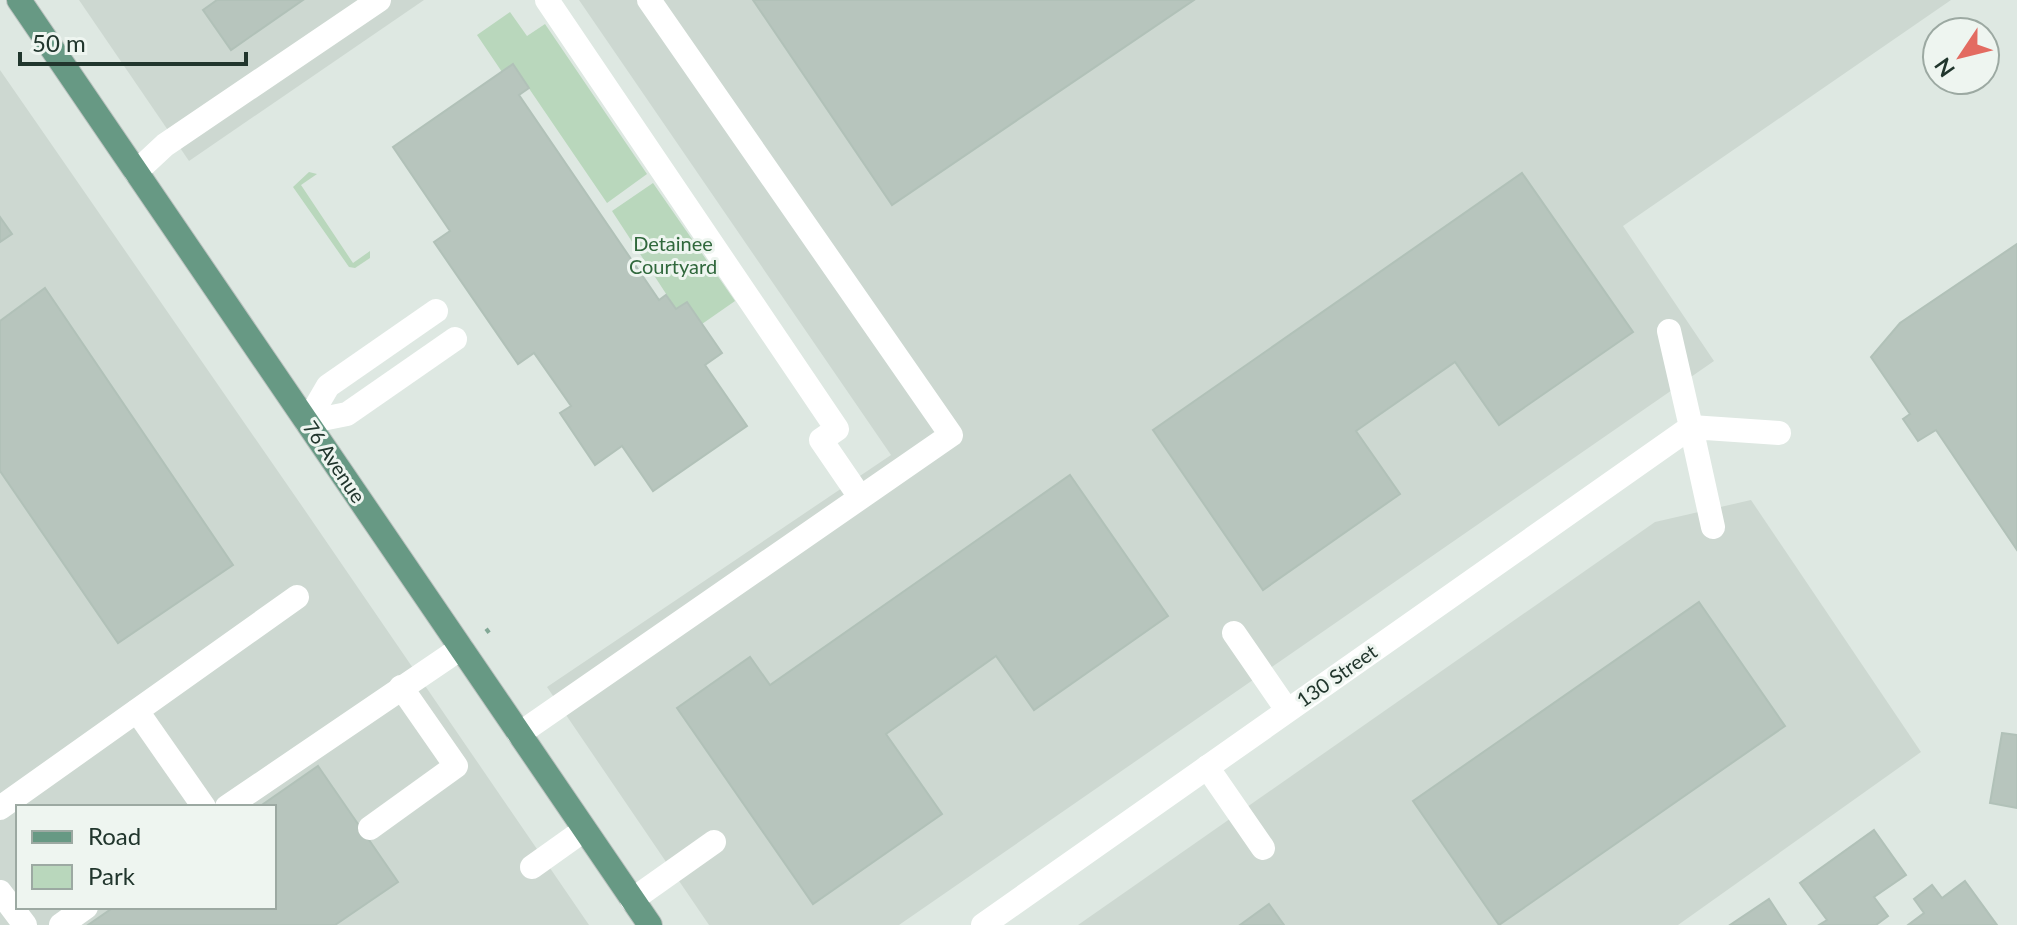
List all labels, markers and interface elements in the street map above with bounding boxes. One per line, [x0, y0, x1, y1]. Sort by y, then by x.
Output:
scale bar [20, 16, 246, 66]
north arrow [1921, 16, 2001, 96]
text: 50 m [32, 28, 86, 57]
text: N [1928, 53, 1960, 82]
park label: Detainee Courtyard [629, 231, 717, 278]
street label: 76 Avenue [299, 416, 371, 507]
street label: 130 Street [1292, 639, 1381, 712]
legend [16, 805, 276, 909]
text: Road [88, 821, 141, 850]
text: Park [88, 861, 136, 890]

